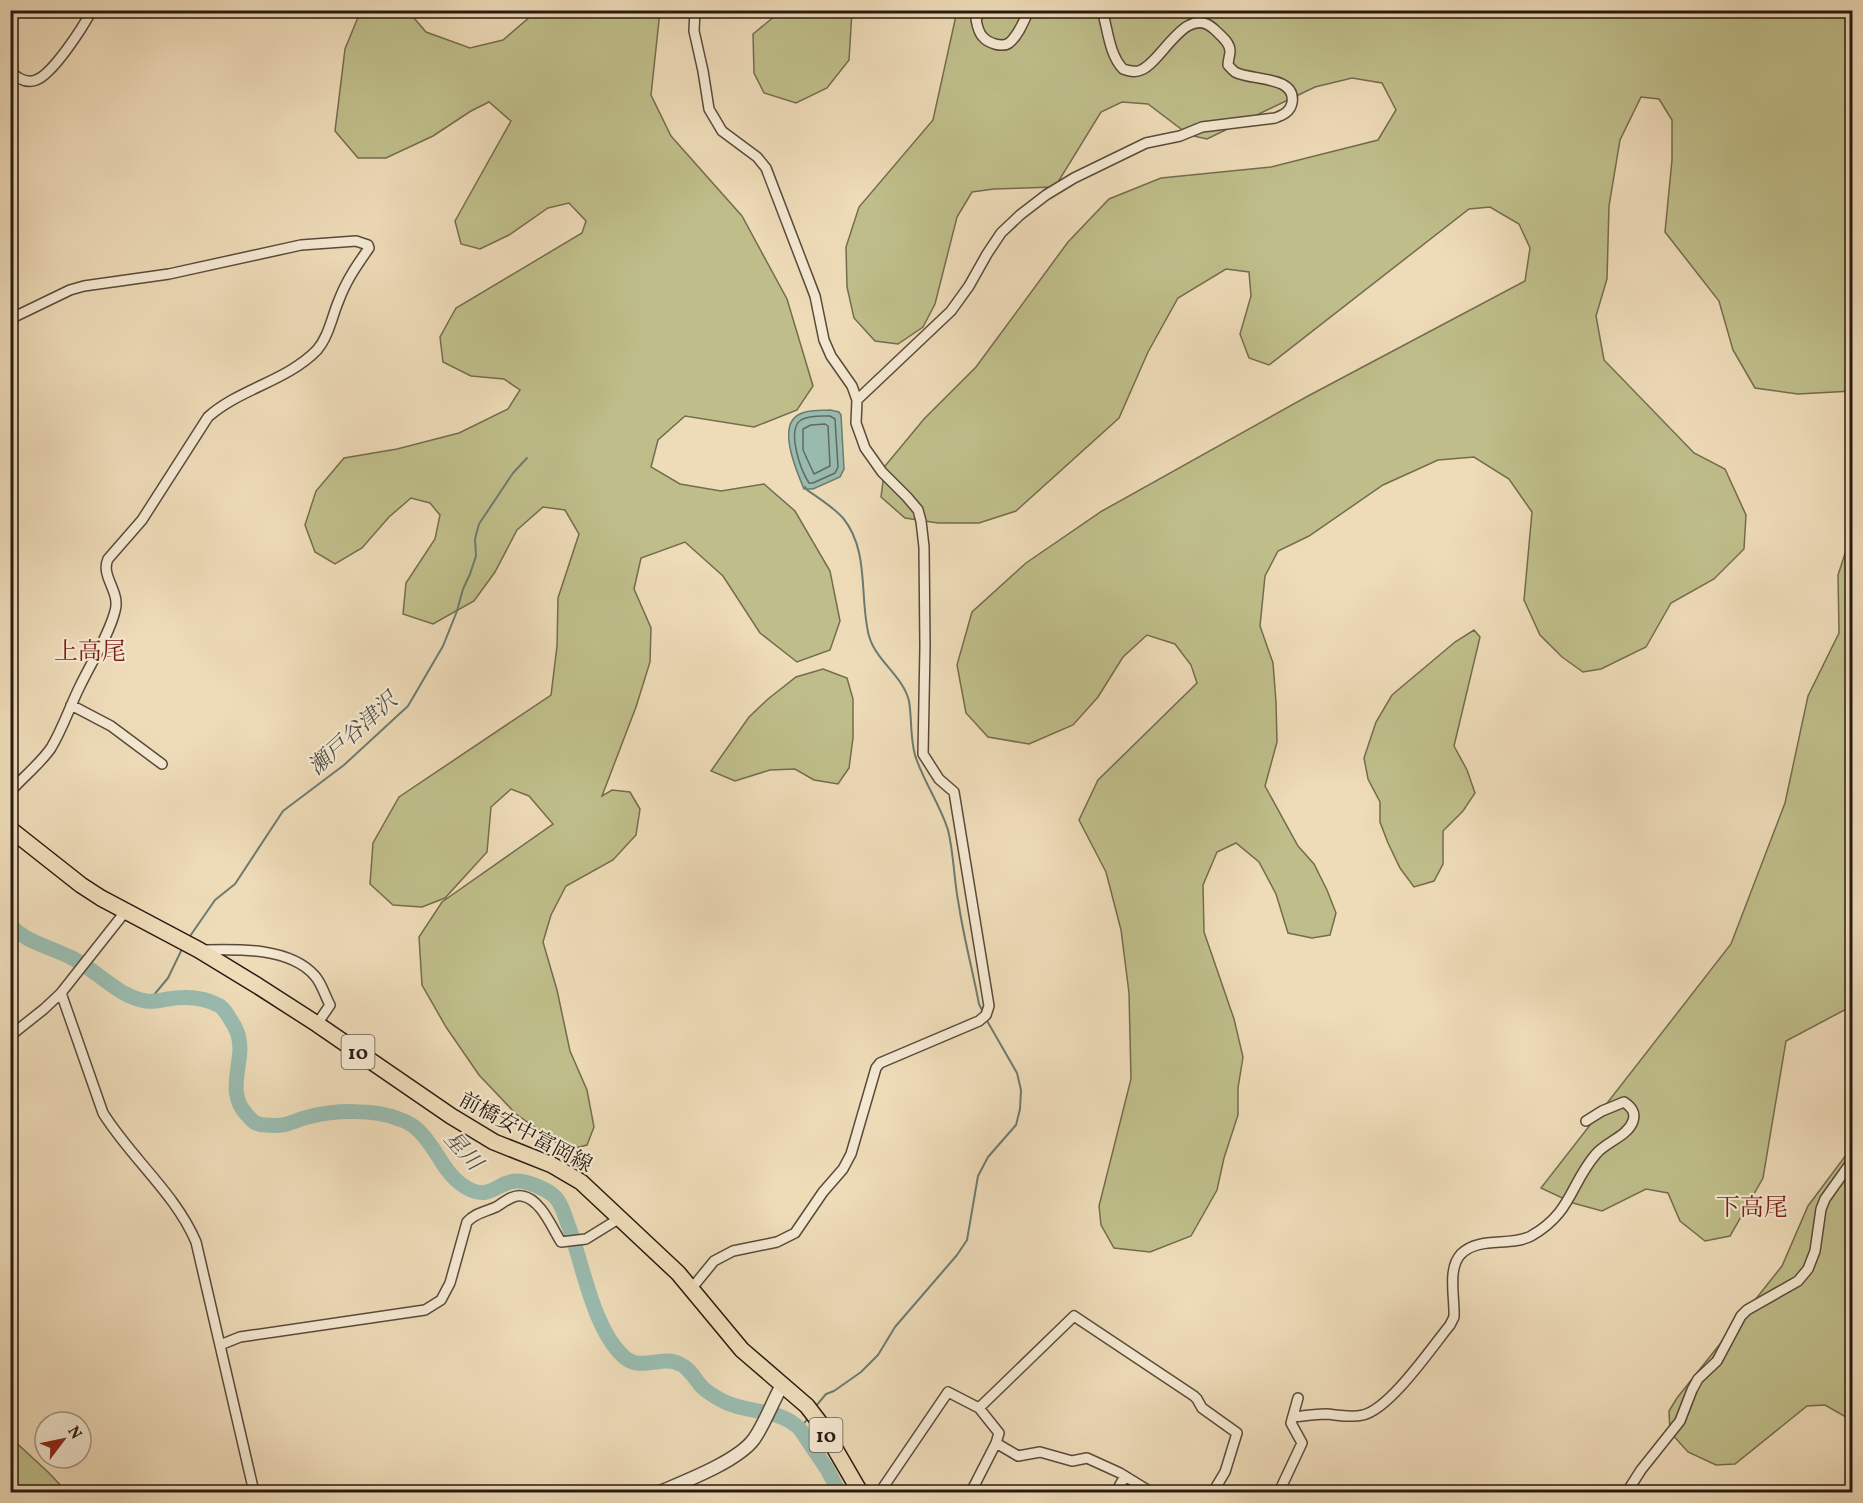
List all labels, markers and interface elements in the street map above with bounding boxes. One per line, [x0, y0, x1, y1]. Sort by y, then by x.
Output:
district label: 上高尾 [54, 636, 126, 670]
water label: 瀬戸谷津沢 [302, 685, 407, 783]
road number: 10 [342, 1035, 374, 1069]
street label: 前橋安中富岡線 [454, 1086, 597, 1181]
water label: 星川 [436, 1125, 490, 1180]
district label: 下高尾 [1716, 1192, 1788, 1226]
north arrow [33, 1410, 93, 1470]
road number: 10 [810, 1418, 842, 1452]
text: N [62, 1422, 87, 1444]

